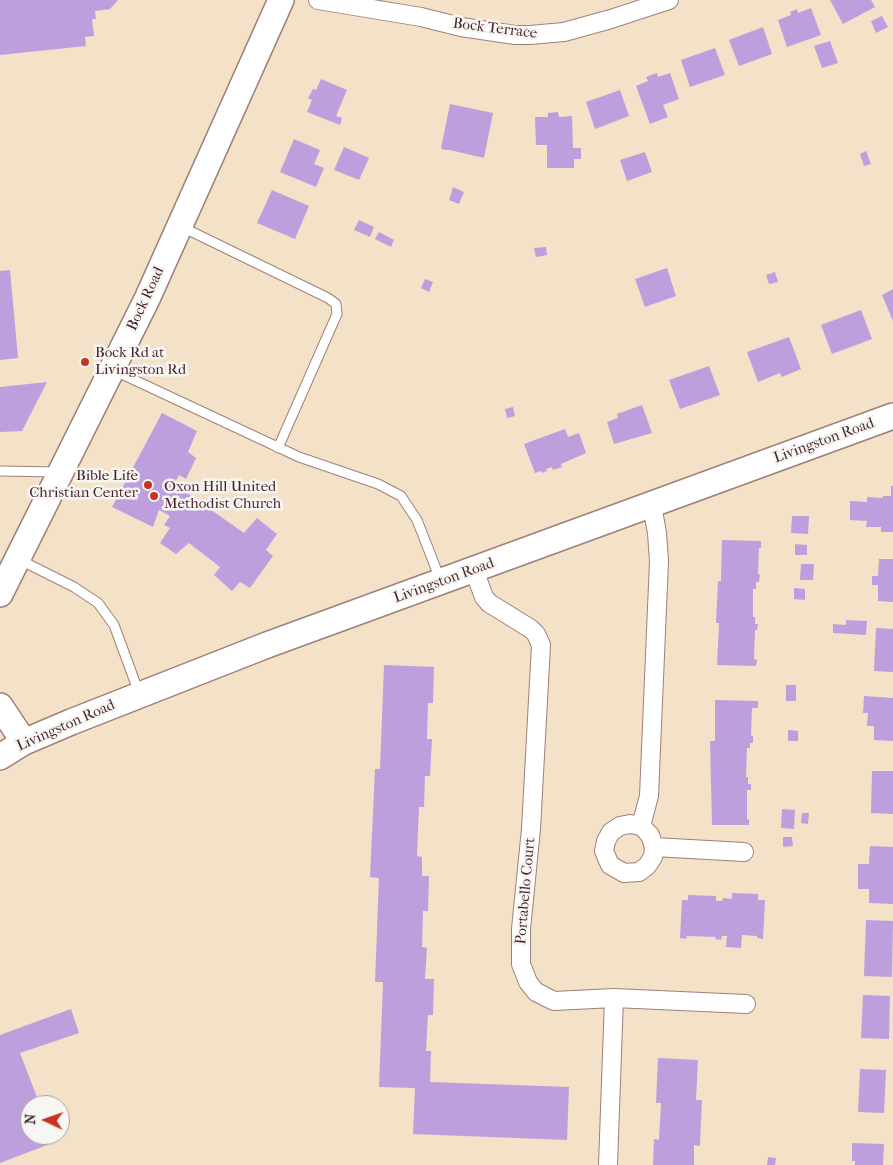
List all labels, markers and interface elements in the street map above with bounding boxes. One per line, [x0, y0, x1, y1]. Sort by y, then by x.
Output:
street label: Bock Terrace [452, 15, 538, 43]
street label: Bock Road [123, 264, 169, 334]
place label: Bock Rd at Livingston Rd [95, 344, 186, 379]
marker: Bock Rd at Livingston Rd [79, 356, 91, 368]
street label: Livingston Road [771, 414, 877, 468]
place label: Bible Life Christian Center [29, 467, 138, 502]
place label: Oxon Hill United Methodist Church [164, 478, 281, 513]
marker: Bible Life Christian Center [142, 479, 154, 491]
marker: Oxon Hill United Methodist Church [148, 490, 160, 502]
street label: Livingston Road [391, 554, 497, 608]
street label: Livingston Road [14, 696, 118, 756]
street label: Portabello Court [512, 837, 540, 945]
north arrow [20, 1095, 70, 1145]
text: N [22, 1113, 39, 1125]

